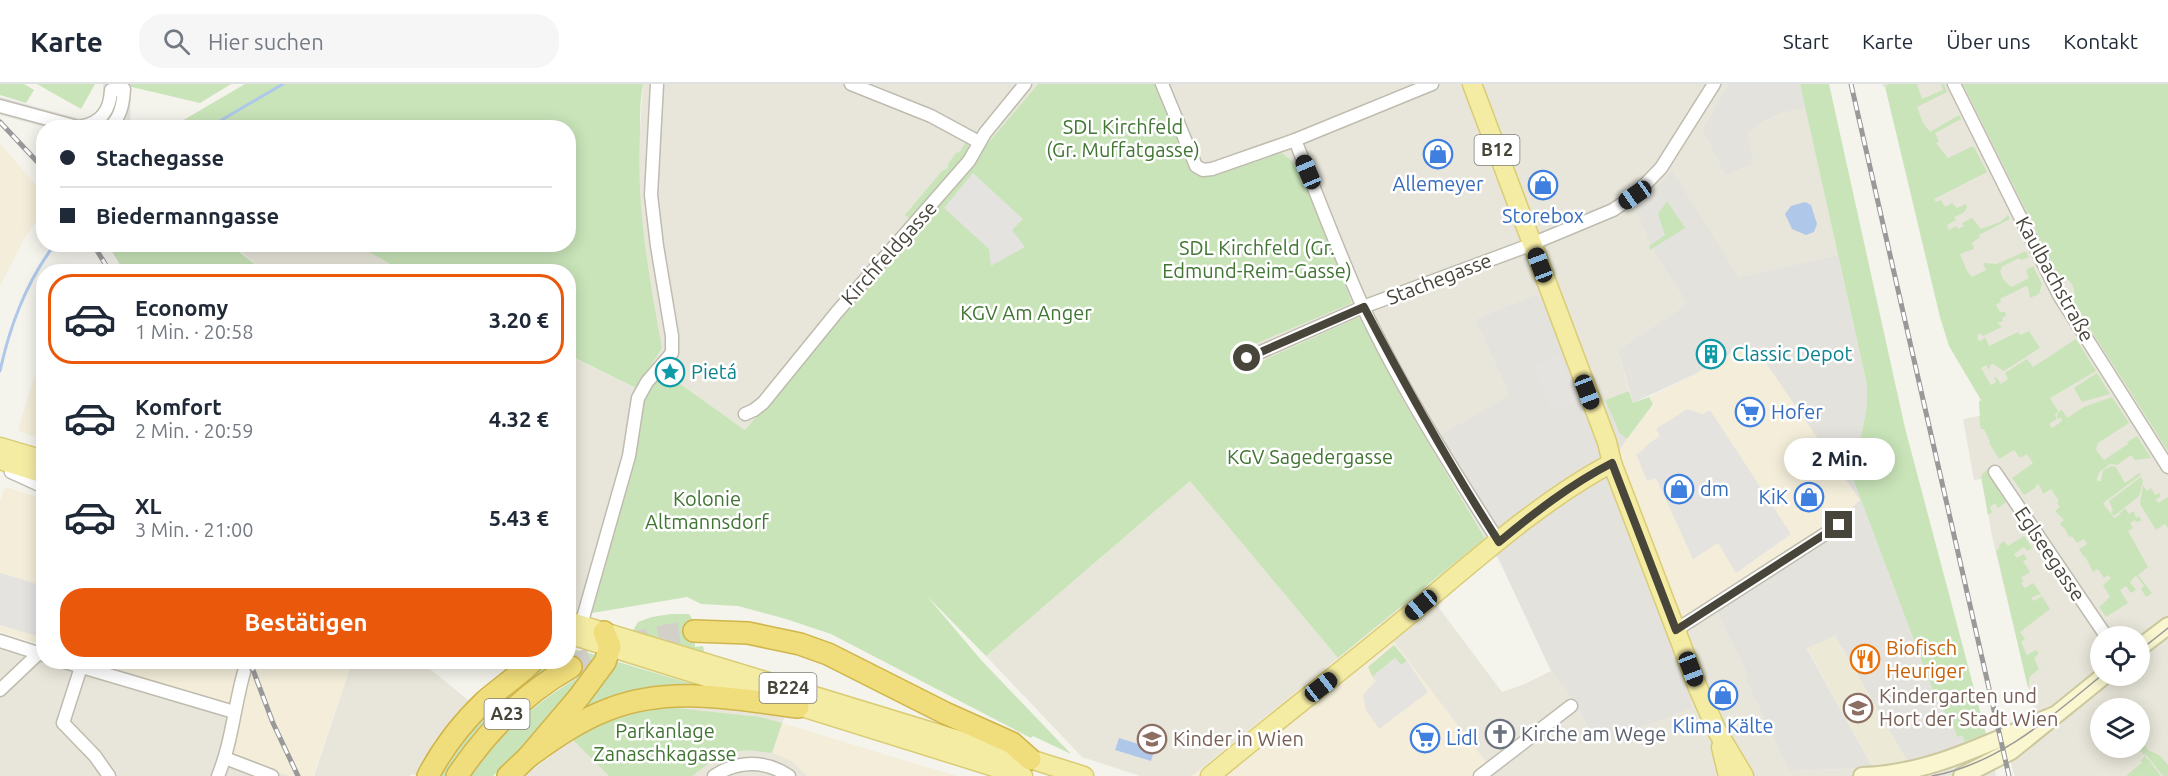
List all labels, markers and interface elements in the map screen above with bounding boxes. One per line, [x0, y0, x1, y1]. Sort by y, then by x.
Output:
search box [139, 14, 559, 68]
icon: search [160, 25, 193, 58]
text: Karte [30, 26, 103, 57]
text: Hier suchen [208, 29, 324, 54]
text: Start [1783, 29, 1829, 53]
text: Karte [1862, 29, 1913, 53]
text: Über uns [1946, 29, 2030, 53]
text: Kontakt [2063, 29, 2138, 53]
park label: SDL Kirchfeld (Gr. Muffatgasse) [1046, 115, 1200, 161]
road number: B12 [1474, 135, 1520, 165]
shop icon: Allemeyer [1422, 138, 1454, 170]
text: Stachegasse [96, 145, 224, 170]
car [1293, 152, 1323, 192]
shop icon: Storebox [1527, 169, 1559, 201]
place label: Allemeyer [1392, 172, 1484, 195]
car [1615, 177, 1655, 213]
street label: Kirchfeldgasse [836, 196, 941, 309]
text: Biedermanngasse [96, 203, 279, 228]
place label: Storebox [1502, 204, 1584, 227]
street label: Kaulbachstraße [2012, 212, 2099, 345]
park label: SDL Kirchfeld (Gr. Edmund-Reim-Gasse) [1162, 236, 1352, 282]
car [1525, 245, 1555, 285]
street label: Stachegasse [1383, 248, 1495, 309]
icon: car [63, 292, 117, 346]
text: Economy [135, 295, 228, 320]
park label: KGV Am Anger [960, 301, 1092, 324]
text: 3.20 € [489, 307, 549, 332]
text: 1 Min. · 20:58 [135, 320, 254, 343]
building icon: Classic Depot [1695, 338, 1727, 370]
place label: Classic Depot [1732, 342, 1852, 365]
route start [1233, 344, 1260, 371]
place icon: Pietá [654, 356, 686, 388]
place label: Pietá [691, 360, 737, 383]
car [1572, 372, 1602, 412]
icon: car [63, 391, 117, 445]
text: Komfort [135, 394, 222, 419]
supermarket icon: Hofer [1734, 396, 1766, 428]
place label: Hofer [1771, 400, 1823, 423]
text: 4.32 € [489, 406, 549, 431]
text: 2 Min. · 20:59 [135, 419, 254, 442]
callout: 2 Min. [1784, 438, 1894, 480]
park label: KGV Sagedergasse [1227, 445, 1393, 468]
text: 2 Min. [1812, 447, 1868, 470]
shop icon: dm [1663, 473, 1695, 505]
place label: dm [1700, 477, 1729, 500]
shop icon: KiK [1793, 481, 1825, 513]
place label: KiK [1758, 485, 1788, 508]
park label: Kolonie Altmannsdorf [645, 487, 769, 533]
icon: car [63, 490, 117, 544]
text: XL [135, 493, 162, 518]
street label: Eglseegasse [2010, 502, 2090, 605]
text: 5.43 € [489, 505, 549, 530]
route end [1825, 511, 1852, 538]
text: 3 Min. · 21:00 [135, 518, 254, 541]
car [1401, 587, 1441, 623]
button: Bestätigen [60, 588, 552, 657]
map controls [2090, 626, 2150, 758]
button: locate [2090, 626, 2150, 686]
place label: Biofisch Heuriger [1886, 636, 1965, 682]
restaurant icon: Biofisch Heuriger [1849, 643, 1881, 675]
car [1676, 649, 1706, 689]
car [1301, 669, 1341, 705]
road number: B224 [760, 673, 816, 703]
shop icon: Klima Kälte [1707, 679, 1739, 711]
place label: Kindergarten und Hort der Stadt Wien [1879, 684, 2059, 730]
school or university icon: Kindergarten und Hort der Stadt Wien [1842, 692, 1874, 724]
button: layers [2090, 698, 2150, 758]
road number: A23 [484, 699, 530, 729]
place label: Klima Kälte [1673, 714, 1773, 737]
church icon: Kirche am Wege [1484, 718, 1516, 750]
park label: Parkanlage Zanaschkagasse [593, 719, 737, 765]
supermarket icon: Lidl [1409, 722, 1441, 754]
place label: Kirche am Wege [1521, 722, 1666, 745]
school or university icon: Kinder in Wien [1136, 723, 1168, 755]
place label: Lidl [1446, 726, 1478, 749]
place label: Kinder in Wien [1173, 727, 1304, 750]

